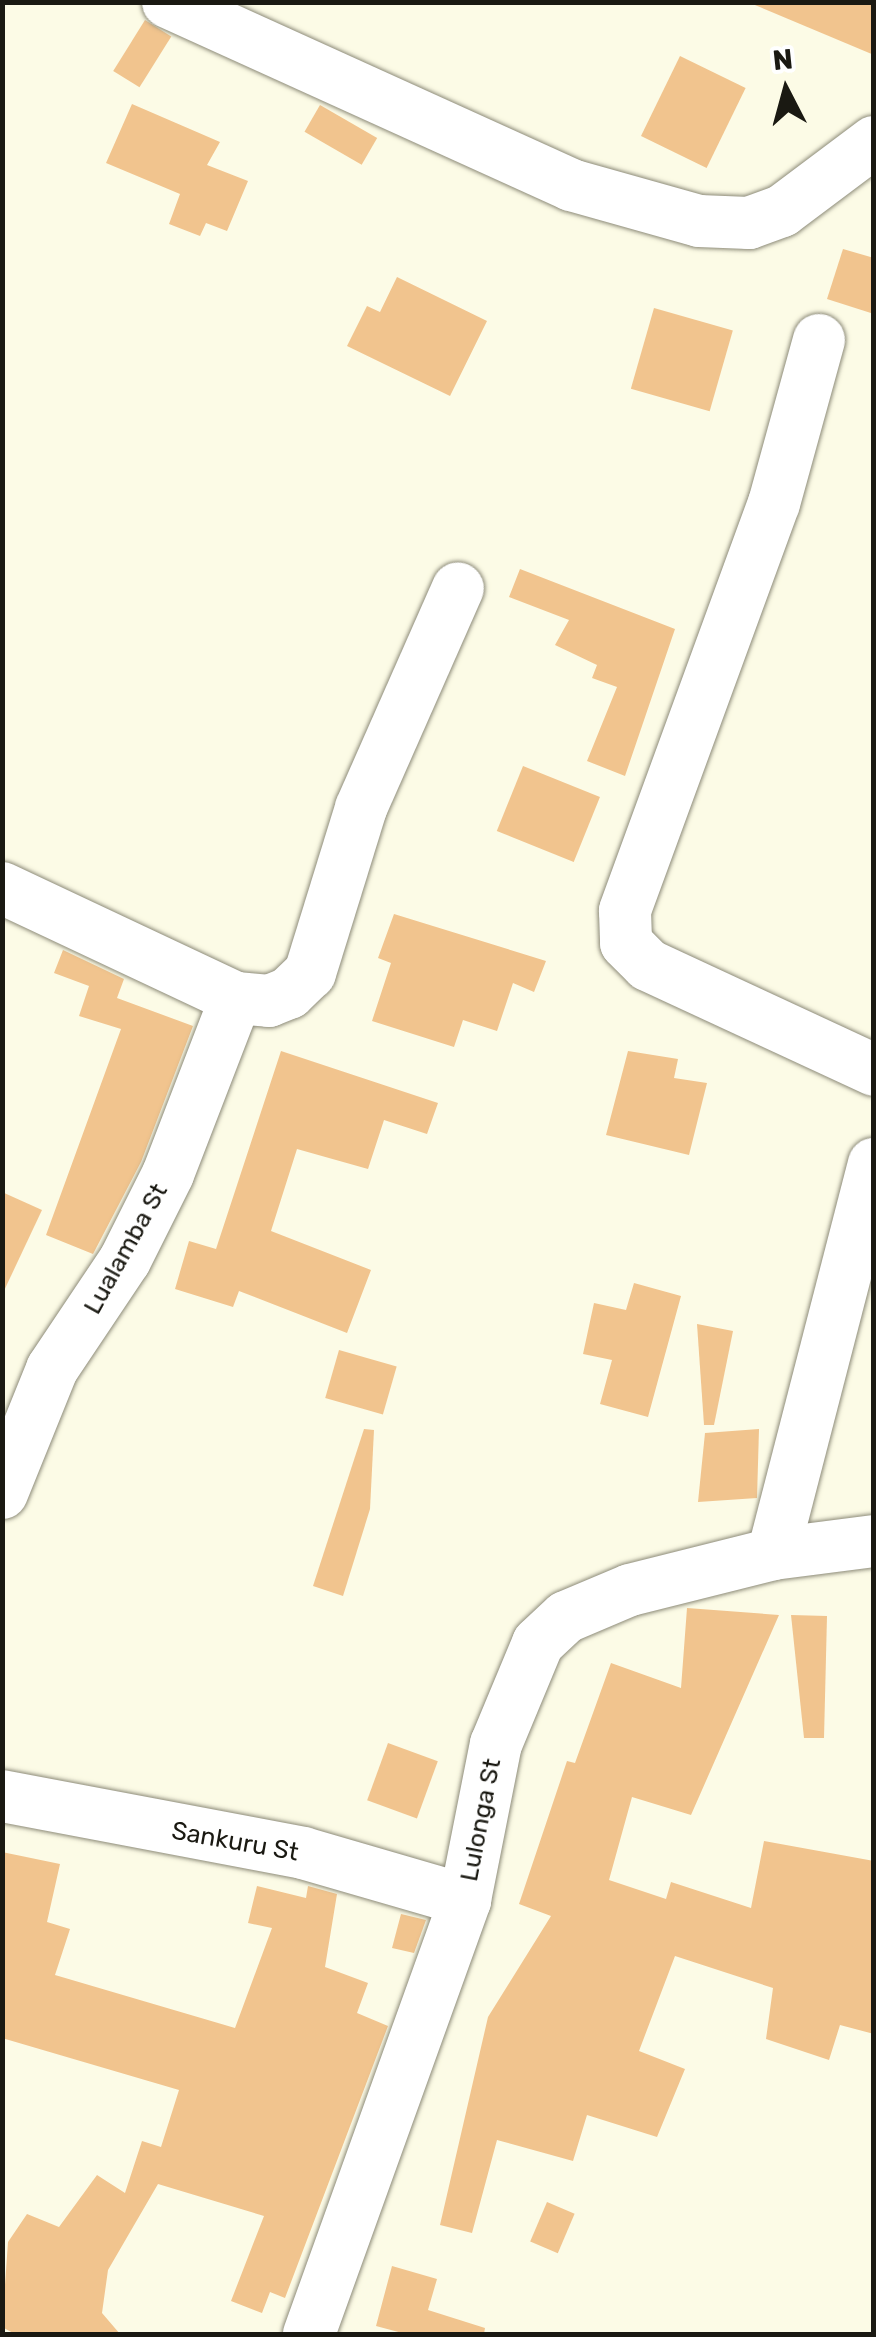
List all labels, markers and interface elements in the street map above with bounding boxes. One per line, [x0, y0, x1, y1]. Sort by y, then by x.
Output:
north arrow [736, 40, 836, 140]
text: N [771, 42, 795, 77]
street label: Lualamba St [78, 1178, 174, 1320]
street label: Lulonga St [454, 1756, 508, 1884]
street label: Sankuru St [169, 1816, 301, 1868]

